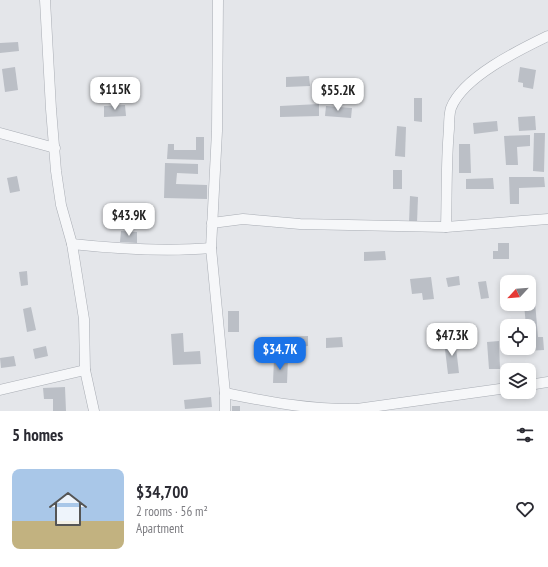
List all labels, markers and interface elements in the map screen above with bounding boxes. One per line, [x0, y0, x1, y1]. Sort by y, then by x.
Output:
pin: $115K [87, 77, 143, 111]
pin: $55.2K [305, 78, 371, 112]
text: $115K [99, 81, 131, 98]
text: $55.2K [321, 82, 355, 99]
pin: $43.9K [96, 203, 162, 237]
text: $43.9K [112, 207, 146, 224]
north arrow [500, 275, 536, 311]
map controls [500, 275, 536, 399]
button: locate [500, 319, 536, 355]
pin: $47.3K [419, 323, 485, 357]
text: $47.3K [435, 327, 469, 344]
pin: $34.7K [247, 337, 313, 371]
text: $34.7K [263, 341, 297, 358]
button: layers [500, 363, 536, 399]
text: 5 homes [12, 424, 63, 446]
icon: filters [514, 424, 536, 446]
text: $34,700 [136, 481, 188, 503]
icon: home [44, 485, 92, 533]
icon: heart [514, 498, 536, 520]
text: 2 rooms · 56 m² [136, 503, 208, 520]
text: Apartment [136, 520, 184, 537]

